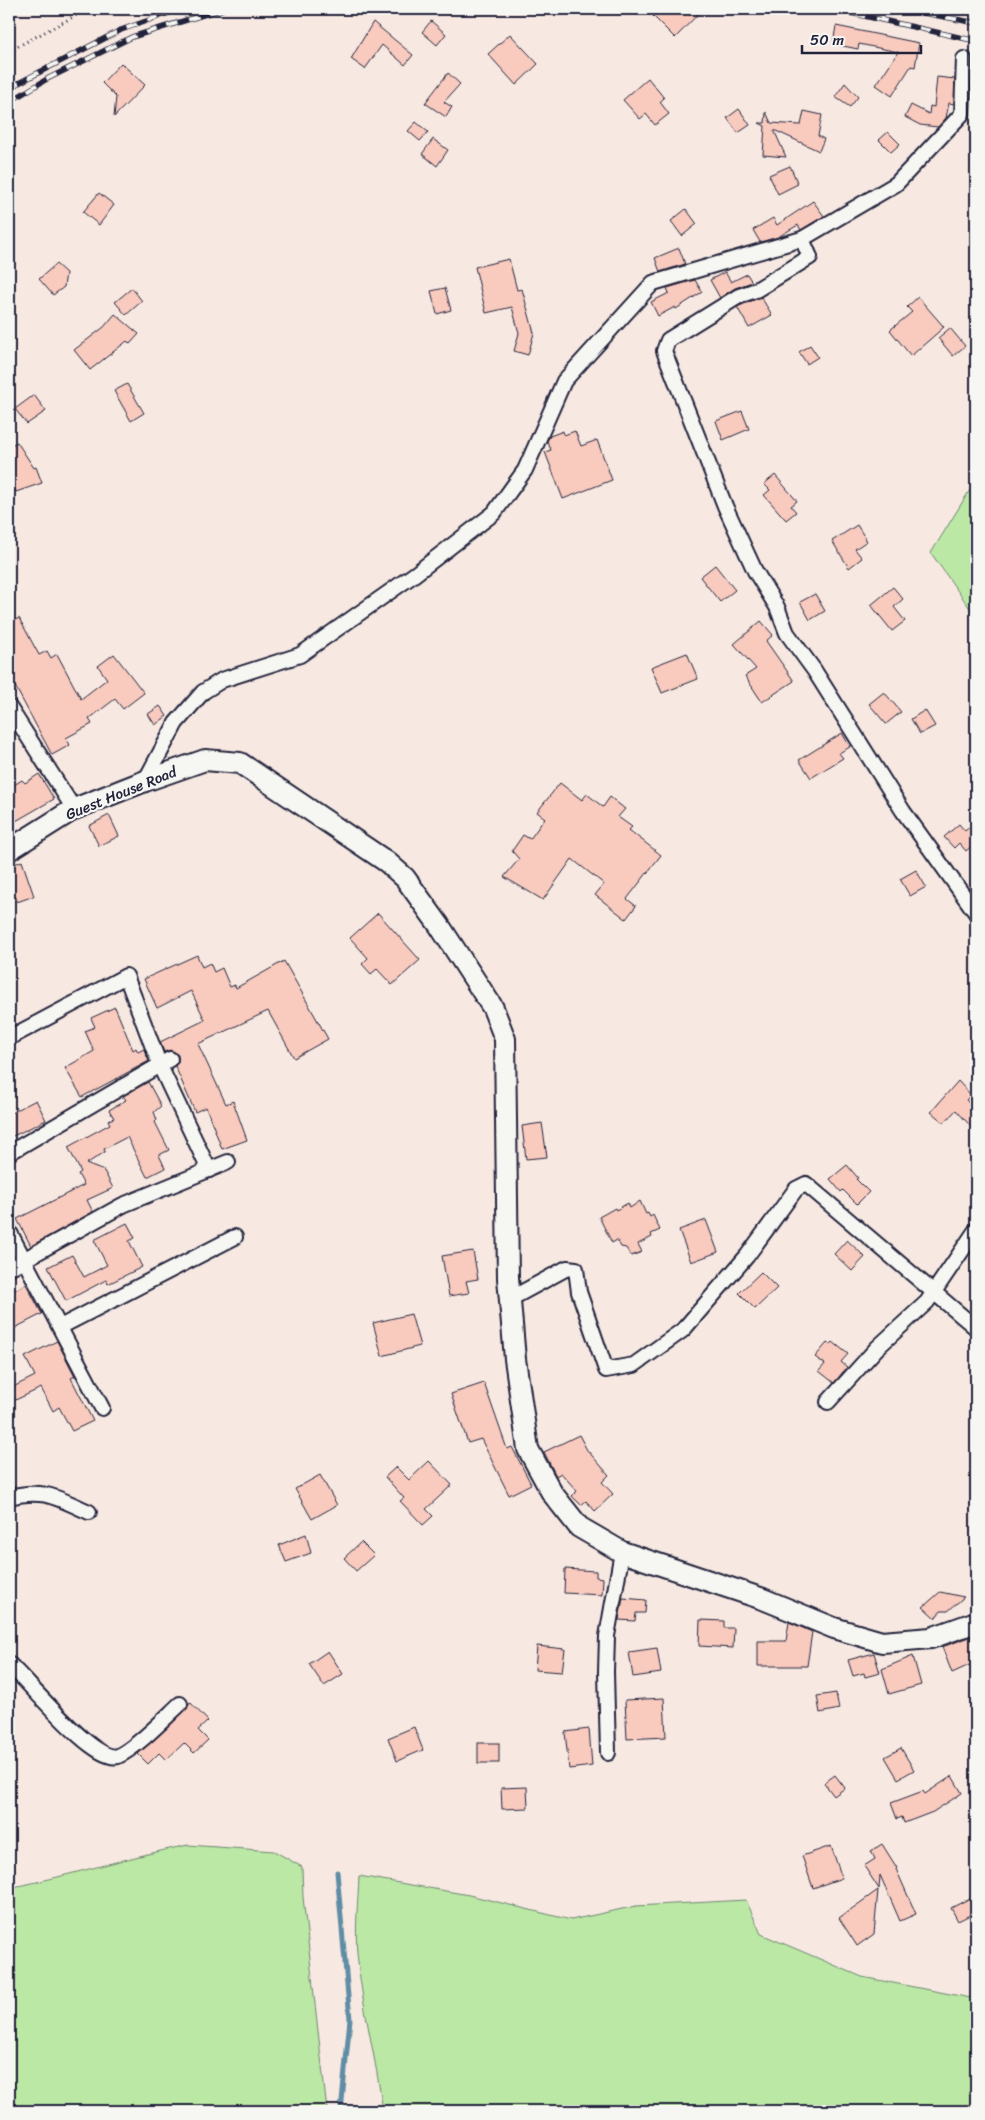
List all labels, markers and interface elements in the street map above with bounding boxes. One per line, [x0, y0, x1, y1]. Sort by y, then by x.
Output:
scale bar [802, 22, 921, 54]
text: 50 m [810, 27, 845, 53]
street label: Guest House Road [61, 758, 182, 827]

